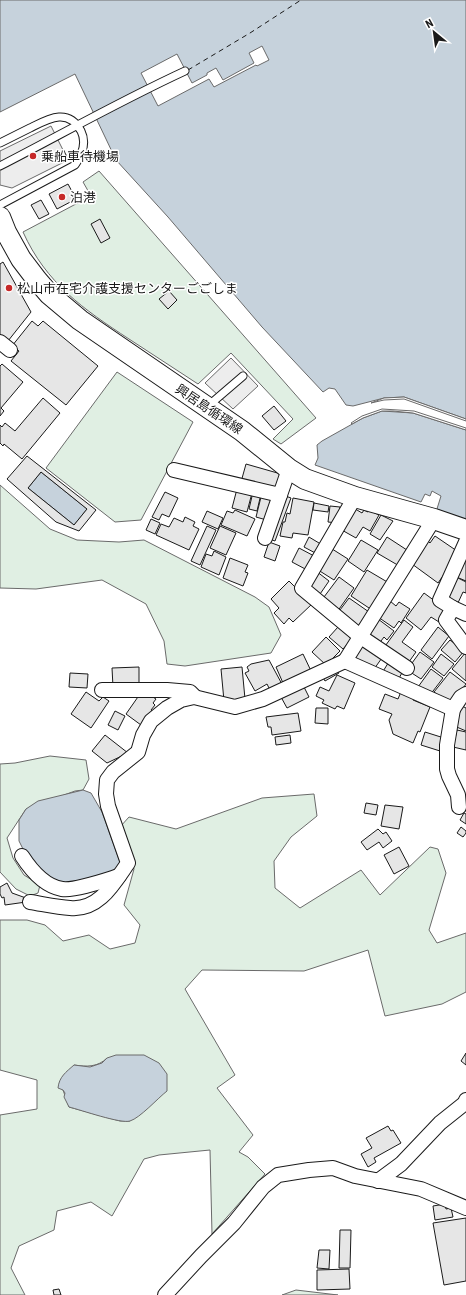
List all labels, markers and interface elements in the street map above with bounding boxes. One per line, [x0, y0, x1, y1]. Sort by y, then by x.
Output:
north arrow [414, 12, 454, 52]
text: N [423, 16, 436, 31]
place label: 乗船車待機場 [41, 149, 119, 164]
marker: 乗船車待機場 [28, 151, 38, 161]
place label: 泊港 [70, 190, 96, 205]
marker: 泊港 [57, 192, 67, 202]
place label: 松山市在宅介護支援センターごごしま [17, 281, 238, 296]
marker: 松山市在宅介護支援センターごごしま [4, 283, 14, 293]
street label: 興居島循環線 [172, 381, 246, 437]

